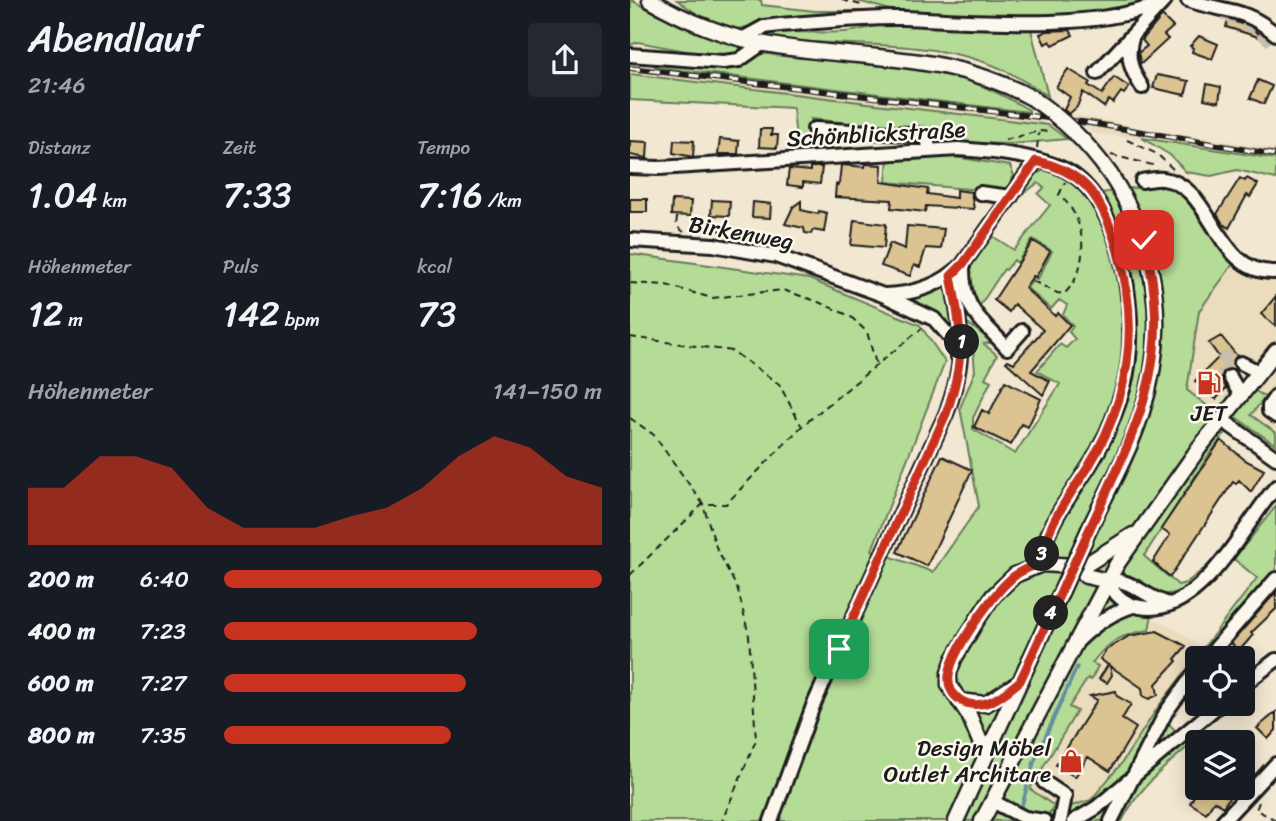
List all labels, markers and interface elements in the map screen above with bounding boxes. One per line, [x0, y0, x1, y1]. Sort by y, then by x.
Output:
text: Abendlauf [28, 5, 201, 72]
button: share [528, 23, 602, 97]
text: 21:46 [28, 65, 86, 106]
street label: Schönblickstraße [785, 109, 967, 159]
text: Distanz [28, 131, 91, 164]
text: Zeit [223, 131, 256, 164]
text: Tempo [417, 131, 470, 164]
text: 1.04 [28, 164, 98, 226]
text: 7:33 [223, 164, 292, 226]
text: 7:16 [417, 164, 483, 226]
text: km [98, 184, 127, 217]
text: /km [483, 184, 522, 217]
street label: Birkenweg [686, 204, 797, 262]
pin [1114, 210, 1174, 270]
icon: check [1125, 221, 1163, 259]
text: Höhenmeter [28, 250, 131, 283]
text: Puls [223, 250, 259, 283]
text: kcal [417, 250, 452, 283]
text: 12 [28, 283, 63, 345]
text: 142 [223, 283, 280, 345]
text: 73 [417, 283, 457, 345]
text: m [63, 303, 83, 336]
text: bpm [280, 303, 320, 336]
pin: 1 [944, 324, 980, 360]
text: 1 [957, 325, 966, 358]
fuel station icon: JET [1195, 369, 1223, 397]
text: Höhenmeter [28, 371, 152, 412]
text: 141–150 m [493, 371, 602, 412]
place label: JET [1190, 393, 1229, 434]
pin: 3 [1024, 536, 1060, 572]
text: 3 [1036, 537, 1047, 570]
text: 200 m [28, 559, 94, 600]
text: 6:40 [140, 559, 189, 600]
pin: 4 [1034, 596, 1068, 630]
text: 4 [1045, 596, 1056, 629]
text: 400 m [28, 611, 95, 652]
text: 7:23 [140, 611, 186, 652]
pin [809, 619, 869, 679]
icon: arrive [820, 630, 858, 668]
map controls [1185, 646, 1255, 800]
button: locate [1185, 646, 1255, 716]
text: 600 m [28, 663, 94, 704]
text: 7:27 [140, 663, 186, 704]
text: 800 m [28, 715, 95, 756]
text: 7:35 [140, 715, 187, 756]
place label: Design Möbel Outlet Architare [884, 728, 1051, 795]
button: layers [1185, 730, 1255, 800]
shop icon: Design Möbel Outlet Architare [1057, 747, 1085, 775]

